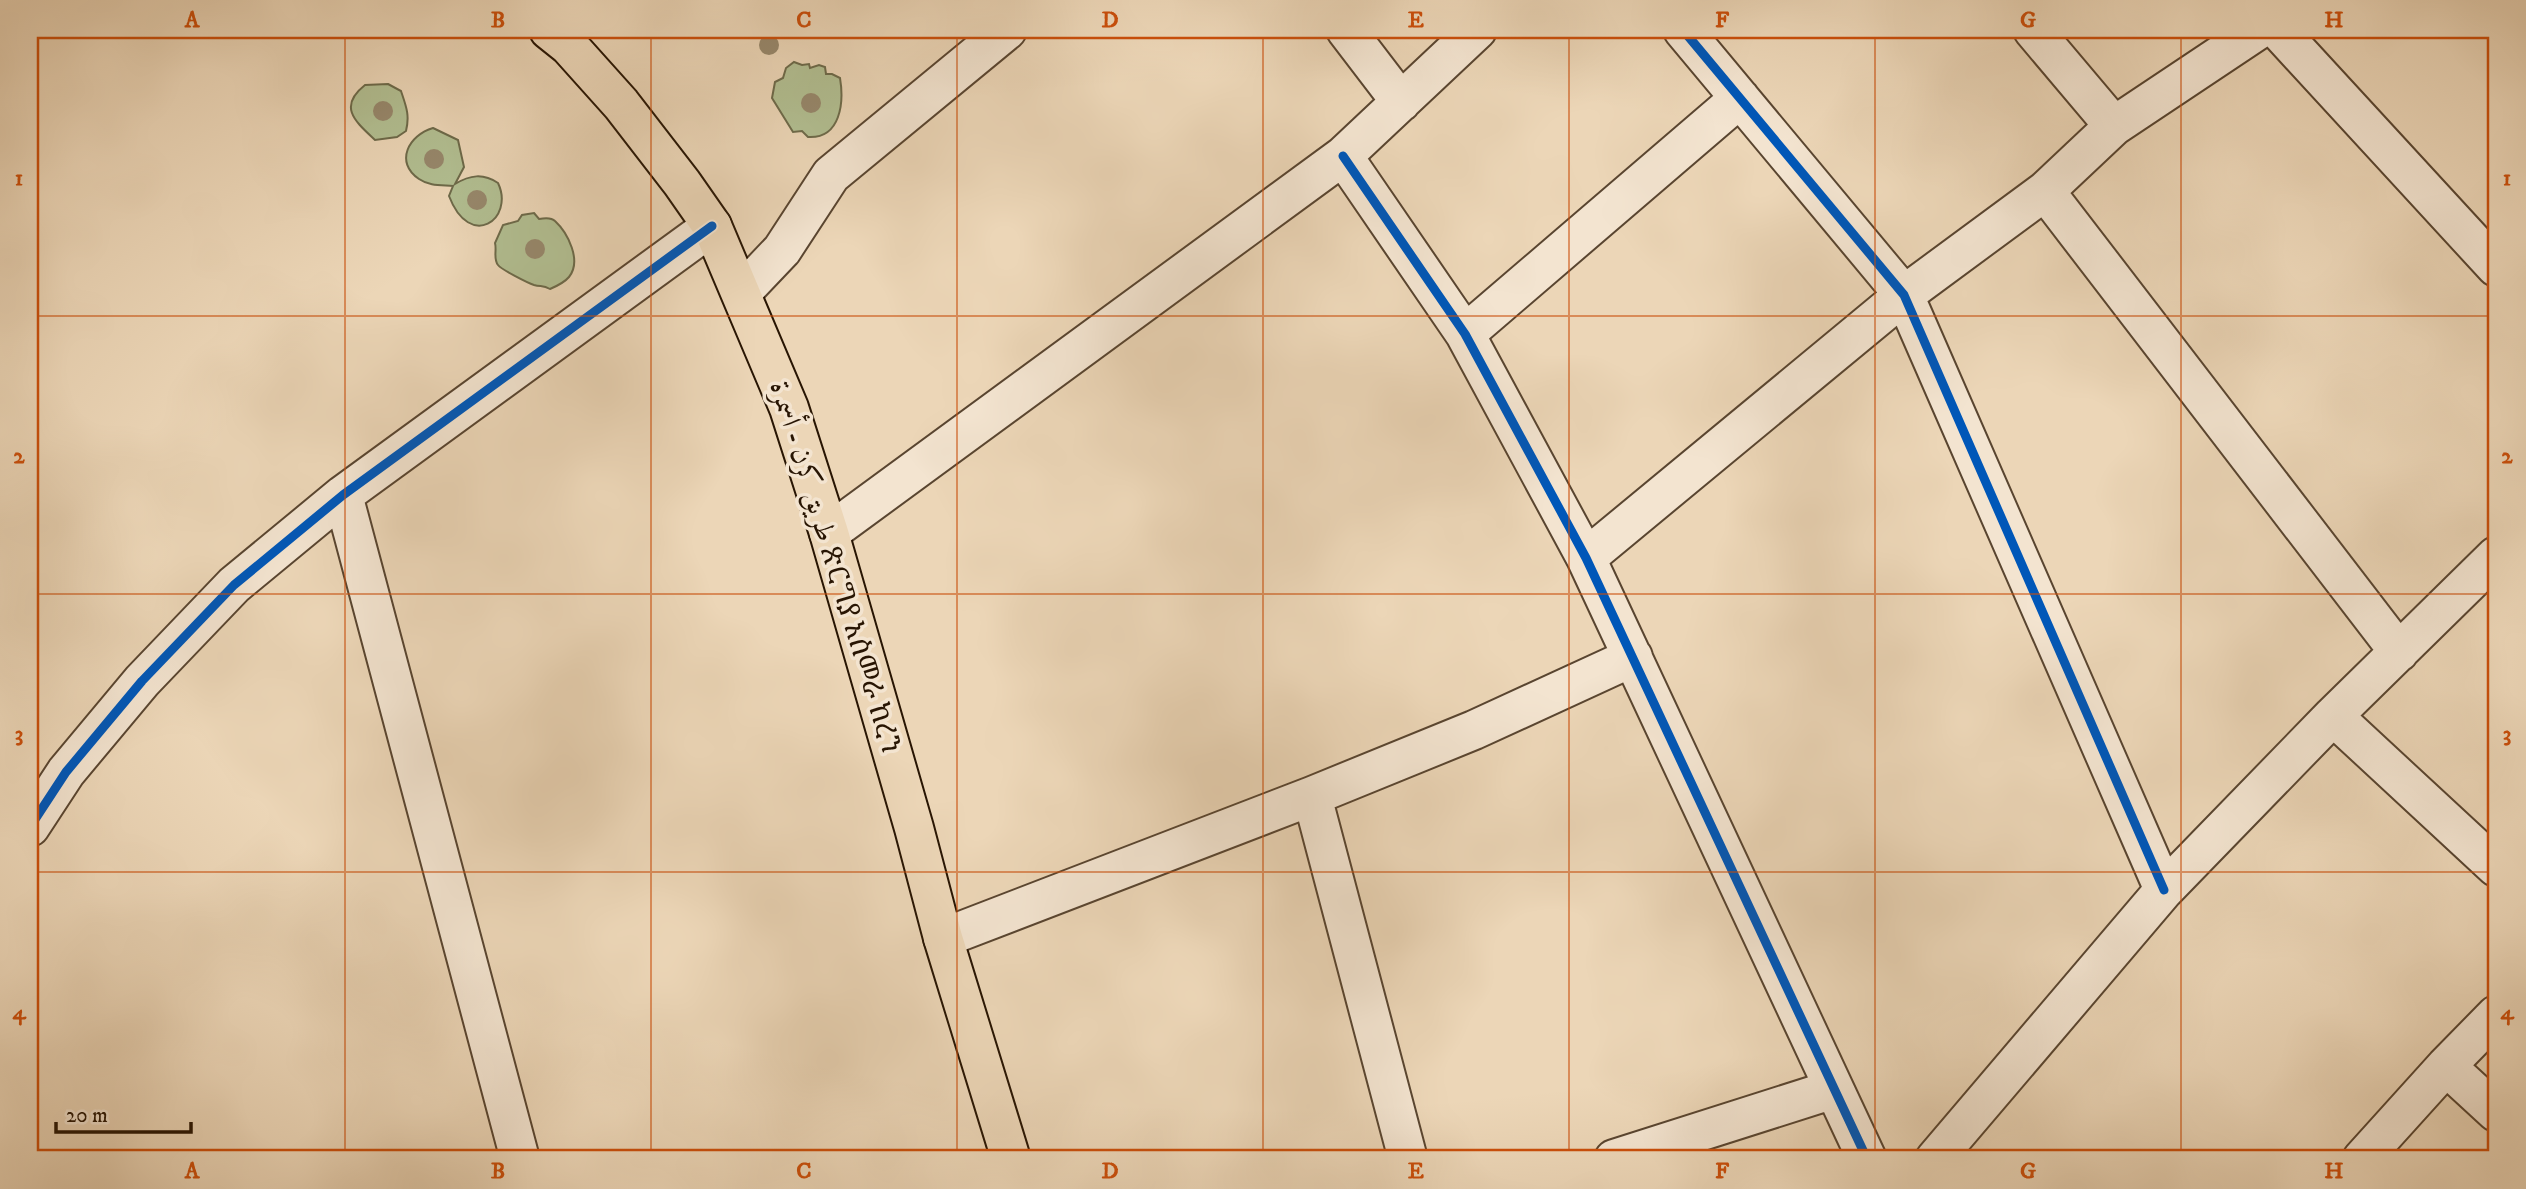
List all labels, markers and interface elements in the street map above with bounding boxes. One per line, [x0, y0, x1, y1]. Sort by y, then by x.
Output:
text: A [184, 6, 201, 35]
text: B [491, 6, 505, 35]
text: C [796, 6, 812, 35]
text: D [1101, 6, 1119, 35]
text: E [1408, 6, 1424, 35]
text: F [1715, 6, 1730, 35]
text: G [2020, 6, 2036, 35]
text: H [2324, 6, 2344, 35]
text: 1 [15, 164, 23, 193]
text: 1 [2503, 164, 2511, 193]
street label: طريق كرن - أسمرة ጽርግያ አስመራ ከረን [762, 376, 911, 757]
text: 2 [13, 442, 25, 471]
text: 2 [2501, 442, 2513, 471]
text: 3 [15, 720, 23, 749]
text: 3 [2503, 720, 2511, 749]
text: 4 [12, 998, 27, 1027]
text: 4 [2500, 998, 2515, 1027]
scale bar [56, 1091, 191, 1135]
text: 20 m [66, 1103, 108, 1129]
text: A [184, 1157, 201, 1186]
text: B [491, 1157, 505, 1186]
text: C [796, 1157, 812, 1186]
text: D [1101, 1157, 1119, 1186]
text: E [1408, 1157, 1424, 1186]
text: F [1715, 1157, 1730, 1186]
text: G [2020, 1157, 2036, 1186]
text: H [2324, 1157, 2344, 1186]

